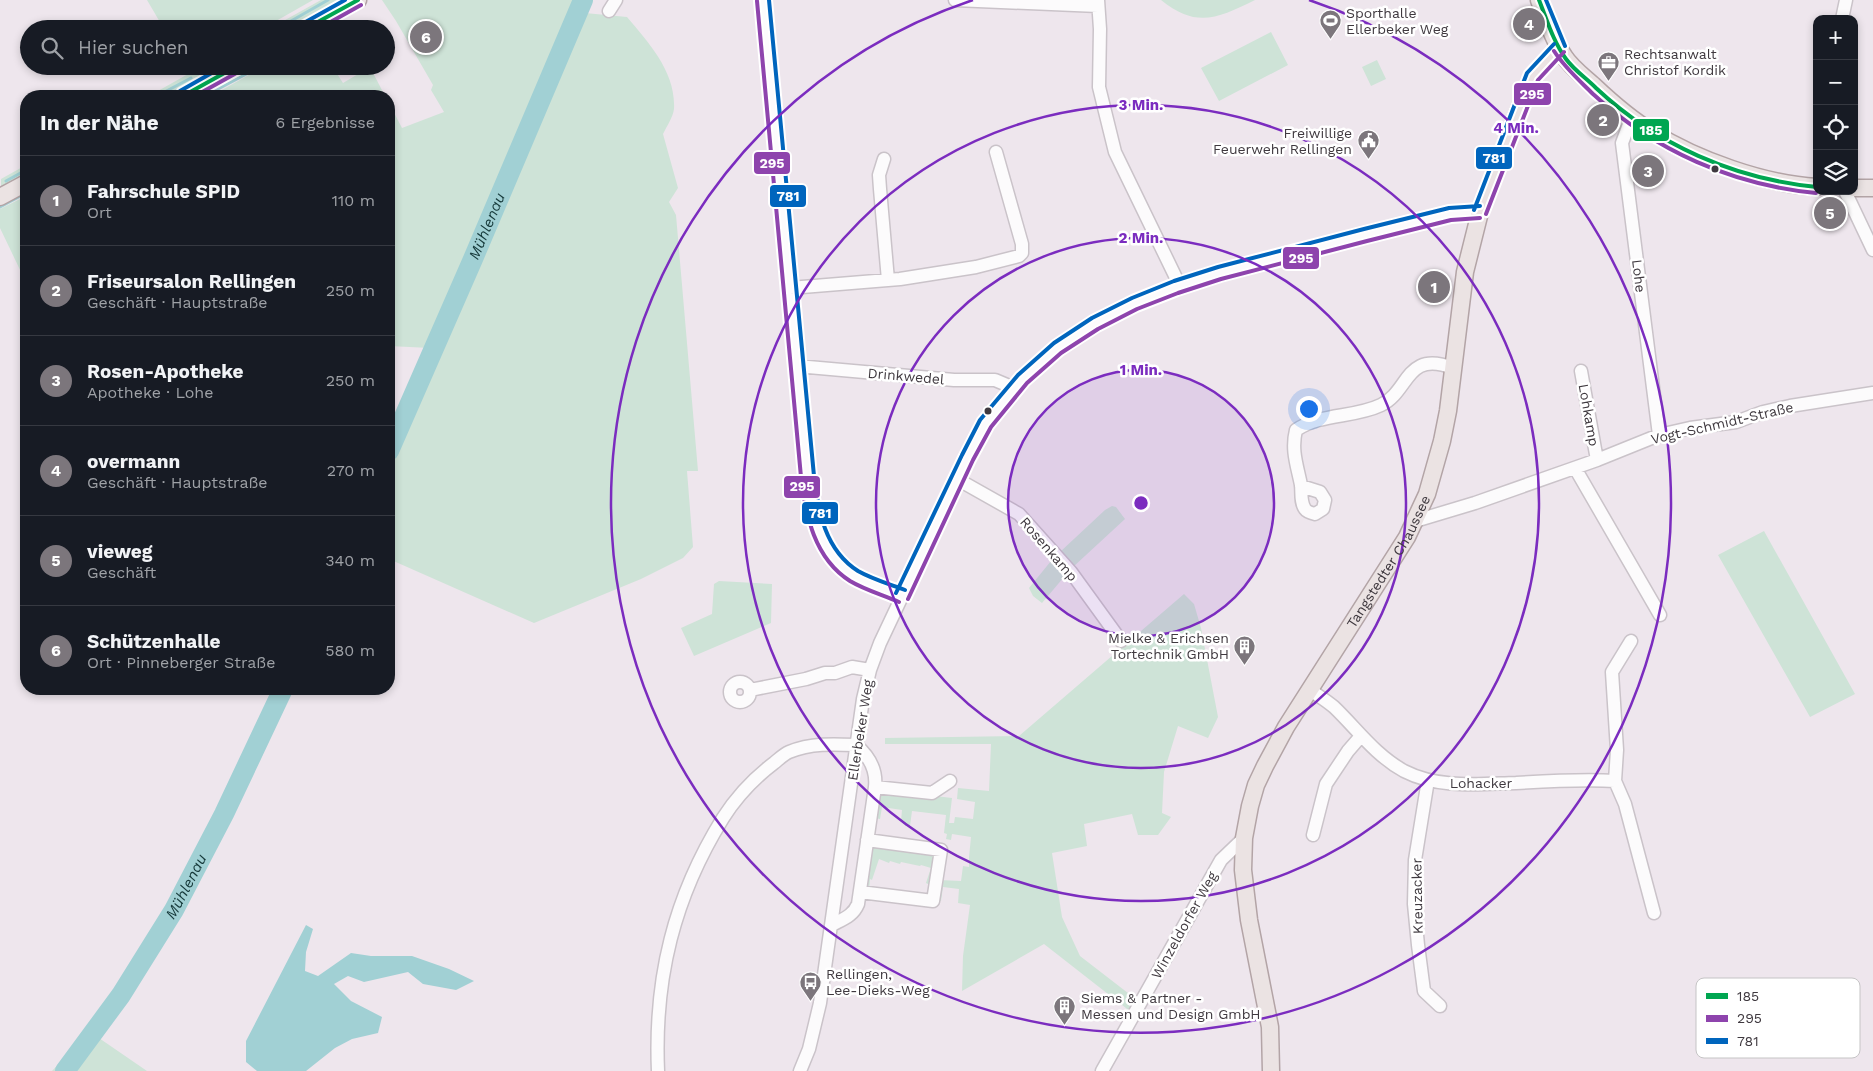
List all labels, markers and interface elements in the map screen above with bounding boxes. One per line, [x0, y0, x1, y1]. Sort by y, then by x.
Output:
place label: Sporthalle Ellerbeker Weg [1346, 5, 1449, 37]
pin: 4 [1513, 5, 1545, 43]
sports icon: Sporthalle Ellerbeker Weg [1318, 9, 1342, 40]
map controls [1813, 15, 1858, 195]
button: + [1813, 15, 1858, 60]
pin: 6 [410, 18, 442, 56]
search box [20, 20, 395, 75]
icon: search [38, 34, 66, 62]
text: Hier suchen [78, 36, 189, 59]
place label: Rechtsanwalt Christof Kordik [1624, 46, 1726, 78]
office icon: Rechtsanwalt Christof Kordik [1596, 50, 1620, 81]
button: − [1813, 60, 1858, 105]
line badge: 295 [1513, 82, 1552, 106]
text: 295 [1519, 86, 1545, 102]
text: 3 Min. [1119, 96, 1163, 114]
pin: 2 [1587, 101, 1619, 139]
button: locate [1813, 105, 1858, 150]
text: In der Nähe [40, 110, 159, 135]
text: 6 Ergebnisse [275, 113, 375, 132]
line badge: 185 [1632, 118, 1670, 142]
text: 4 Min. [1493, 119, 1539, 137]
text: 185 [1640, 122, 1662, 138]
place label: Freiwillige Feuerwehr Rellingen [1213, 125, 1352, 157]
public building icon: Freiwillige Feuerwehr Rellingen [1356, 129, 1380, 160]
line badge: 781 [1475, 146, 1513, 170]
text: 781 [1482, 150, 1506, 166]
button: layers [1813, 150, 1858, 195]
line badge: 295 [753, 151, 791, 175]
pin: 3 [1632, 152, 1664, 190]
text: 295 [759, 155, 785, 171]
unlabelled marker [1710, 164, 1720, 174]
text: Fahrschule SPID [87, 180, 240, 203]
line badge: 781 [769, 184, 807, 208]
text: 781 [776, 188, 800, 204]
water label: Mühlenau [465, 190, 509, 262]
text: 1 [53, 191, 59, 210]
text: 110 m [332, 191, 375, 210]
pin: 5 [1814, 194, 1846, 232]
text: Ort [87, 203, 112, 222]
text: 2 Min. [1119, 229, 1163, 247]
line badge: 295 [1282, 246, 1320, 270]
text: 295 [1288, 250, 1314, 266]
street label: Lohe [1629, 258, 1649, 294]
pin: 1 [1418, 268, 1450, 306]
text: Friseursalon Rellingen [87, 270, 296, 293]
text: 2 [51, 281, 61, 300]
text: 250 m [326, 281, 375, 300]
text: Geschäft · Hauptstraße [87, 293, 268, 312]
text: Rosen-Apotheke [87, 360, 244, 383]
text: 1 Min. [1120, 361, 1162, 379]
street label: Drinkwedel [867, 365, 946, 387]
text: 3 [51, 371, 61, 390]
text: 250 m [326, 371, 375, 390]
text: Apotheke · Lohe [87, 383, 214, 402]
street label: Lohkamp [1576, 383, 1602, 447]
your location [1296, 396, 1322, 422]
street label: Vogt-Schmidt-Straße [1649, 399, 1795, 447]
unlabelled marker [983, 406, 993, 416]
text: overmann [87, 450, 180, 473]
text: 4 [51, 461, 61, 480]
text: 270 m [327, 461, 375, 480]
text: Geschäft · Hauptstraße [87, 473, 268, 492]
line badge: 295 [783, 475, 821, 499]
text: 295 [789, 478, 815, 494]
street label: Tangstedter Chaussee [1343, 493, 1433, 631]
centre of rings [1132, 494, 1150, 512]
line badge: 781 [801, 501, 839, 525]
text: 781 [808, 505, 832, 521]
street label: Rosenkamp [1017, 514, 1081, 584]
text: vieweg [87, 540, 152, 563]
text: 5 [51, 551, 61, 570]
text: 340 m [325, 551, 375, 570]
text: Geschäft [87, 563, 156, 582]
text: Schützenhalle [87, 630, 221, 653]
place label: Mielke & Erichsen Tortechnik GmbH [1108, 630, 1229, 662]
building icon: Mielke & Erichsen Tortechnik GmbH [1233, 634, 1257, 665]
text: 6 [51, 641, 61, 660]
text: 580 m [325, 641, 375, 660]
text: Ort · Pinneberger Straße [87, 653, 275, 672]
street label: Ellerbeker Weg [844, 678, 876, 782]
street label: Lohacker [1450, 775, 1513, 791]
water label: Mühlenau [162, 851, 211, 922]
street label: Kreuzacker [1408, 858, 1426, 934]
street label: Winzeldorfer Weg [1148, 868, 1220, 981]
place label: Rellingen, Lee-Dieks-Weg [826, 966, 930, 998]
bus stop icon: Rellingen, Lee-Dieks-Weg [798, 970, 822, 1001]
legend [1696, 978, 1860, 1058]
text: 185 [1737, 988, 1759, 1004]
place label: Siems & Partner - Messen und Design GmbH [1081, 990, 1261, 1022]
building icon: Siems & Partner - Messen und Design GmbH [1053, 994, 1077, 1025]
text: 295 [1737, 1010, 1762, 1026]
text: 781 [1737, 1033, 1759, 1049]

